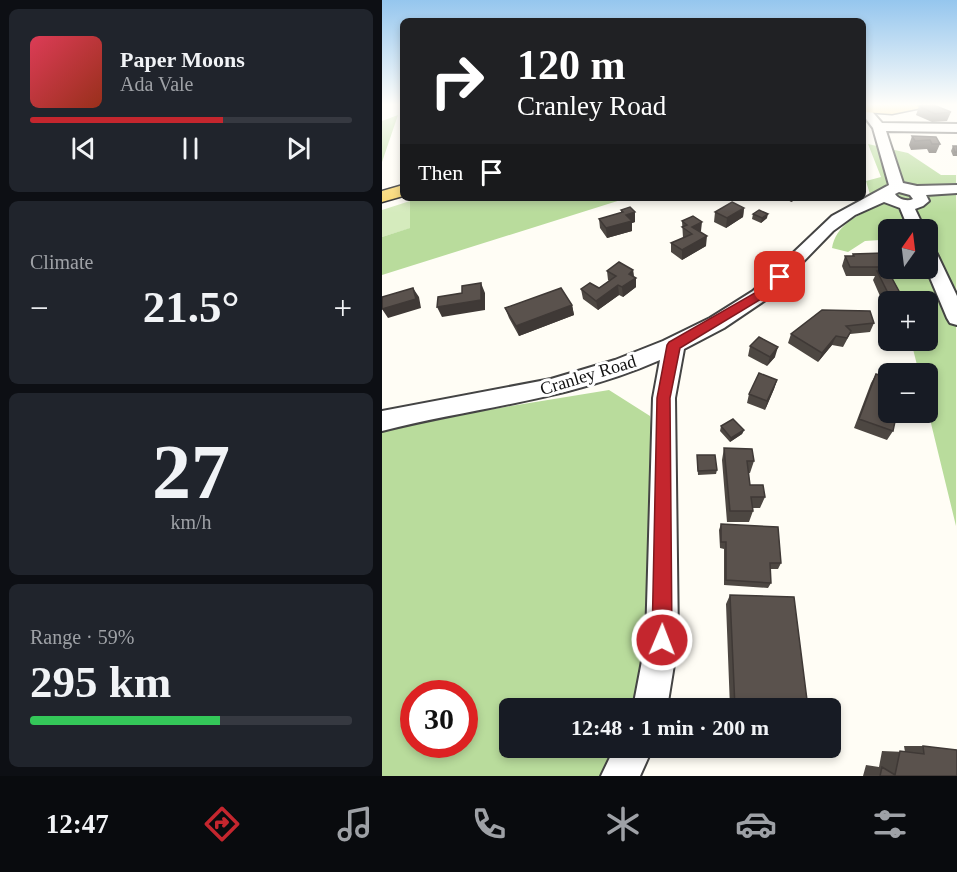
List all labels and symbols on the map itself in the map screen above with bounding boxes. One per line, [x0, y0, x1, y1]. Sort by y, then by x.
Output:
north arrow [878, 219, 938, 279]
pin [754, 251, 805, 302]
street label: Cranley Road [538, 351, 638, 399]
position arrow [630, 608, 694, 672]
speed limit sign: 30 [400, 680, 478, 758]

